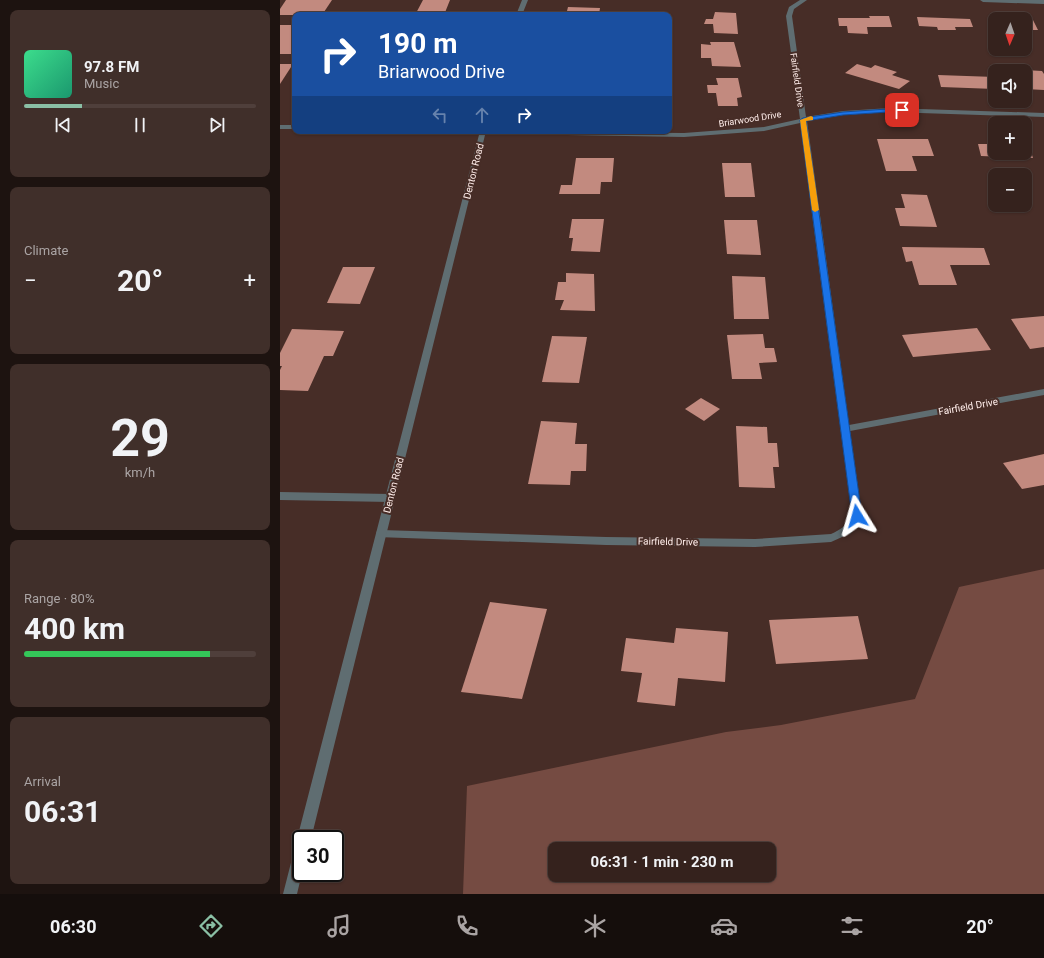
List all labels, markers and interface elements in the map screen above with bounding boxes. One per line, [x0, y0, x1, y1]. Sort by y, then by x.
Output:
north arrow [988, 12, 1032, 56]
map controls [988, 12, 1032, 212]
text: 190 m [378, 27, 457, 60]
icon: right [312, 28, 364, 80]
street label: Fairfield Drive [788, 52, 806, 108]
text: 97.8 FM [84, 58, 139, 76]
text: Briarwood Drive [378, 61, 505, 82]
button: sound [988, 64, 1032, 108]
text: Music [84, 76, 119, 91]
pin [885, 93, 919, 127]
icon: arrive [891, 99, 913, 121]
icon: left [429, 104, 451, 126]
icon: ahead [471, 104, 493, 126]
icon: right [513, 104, 535, 126]
street label: Briarwood Drive [718, 109, 782, 129]
icon: previous [52, 114, 74, 136]
icon: pause [129, 114, 151, 136]
icon: next [206, 114, 228, 136]
button: + [988, 116, 1032, 160]
street label: Denton Road [461, 142, 486, 200]
button: − [988, 168, 1032, 212]
text: Climate [24, 243, 68, 258]
text: 20° [117, 263, 163, 298]
text: − [24, 268, 37, 293]
text: + [244, 268, 256, 293]
street label: Fairfield Drive [937, 396, 999, 417]
text: 29 [110, 408, 170, 469]
street label: Denton Road [381, 456, 406, 514]
text: km/h [125, 465, 155, 480]
position arrow [836, 495, 878, 537]
street label: Fairfield Drive [638, 535, 698, 548]
text: Range · 80% [24, 591, 94, 606]
text: 400 km [24, 611, 125, 646]
text: Arrival [24, 774, 61, 789]
text: 06:31 [24, 794, 101, 829]
speed limit sign: 30 [292, 830, 344, 882]
text: 06:31 · 1 min · 230 m [591, 853, 733, 871]
icon: directions [197, 912, 225, 940]
icon: music [325, 912, 353, 940]
icon: phone [453, 912, 481, 940]
icon: climate [581, 912, 609, 940]
icon: car [710, 912, 738, 940]
icon: filters [838, 912, 866, 940]
text: 06:30 [50, 916, 97, 937]
text: 20° [966, 916, 994, 937]

